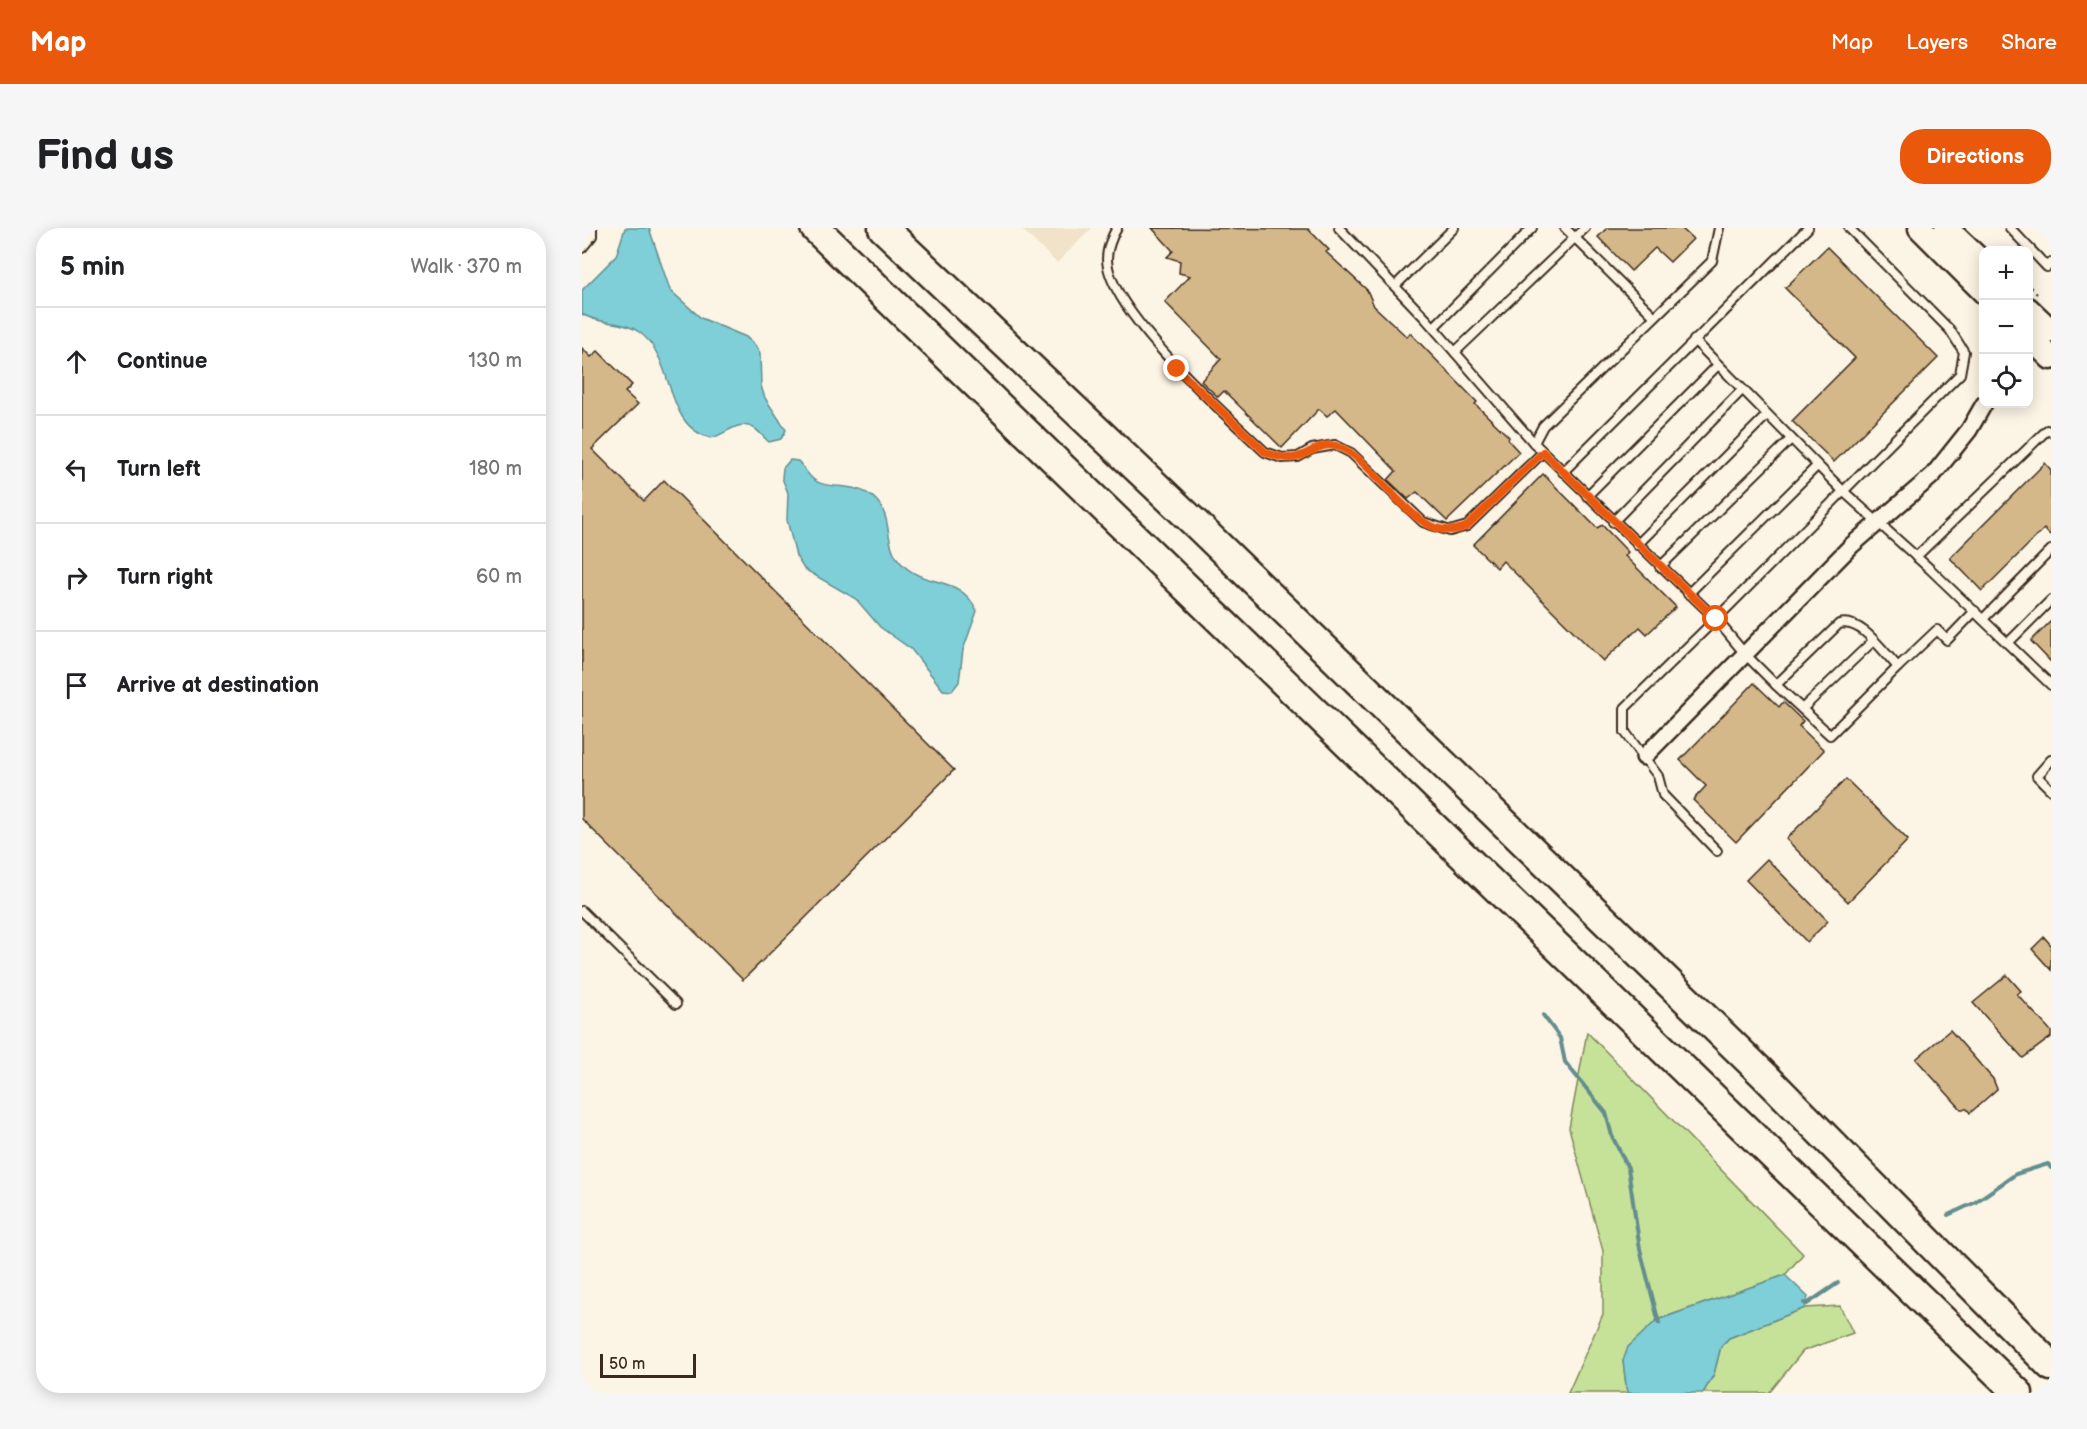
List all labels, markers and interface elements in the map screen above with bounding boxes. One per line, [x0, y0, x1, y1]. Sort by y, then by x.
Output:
text: Map [30, 26, 86, 59]
text: Map [1831, 30, 1873, 55]
text: Layers [1906, 30, 1968, 55]
text: Share [2001, 30, 2057, 55]
button: Directions [1900, 129, 2051, 184]
text: Find us [36, 131, 174, 182]
map controls [1979, 246, 2033, 408]
button: + [1979, 246, 2033, 300]
text: 5 min [60, 252, 125, 283]
text: Walk · 370 m [410, 255, 522, 279]
button: − [1979, 300, 2033, 354]
icon: ahead [60, 345, 93, 378]
text: Continue [117, 348, 207, 375]
text: 130 m [468, 349, 522, 373]
button: locate [1979, 354, 2033, 408]
route end [1163, 355, 1189, 381]
icon: left [60, 453, 93, 486]
text: Turn left [117, 456, 201, 483]
text: 180 m [469, 457, 522, 481]
icon: right [60, 561, 93, 594]
text: Turn right [117, 564, 213, 591]
text: 60 m [476, 565, 522, 589]
route start [1702, 605, 1728, 631]
icon: arrive [60, 669, 93, 702]
text: Arrive at destination [117, 672, 319, 699]
scale bar [600, 1351, 696, 1378]
text: 50 m [609, 1355, 645, 1374]

